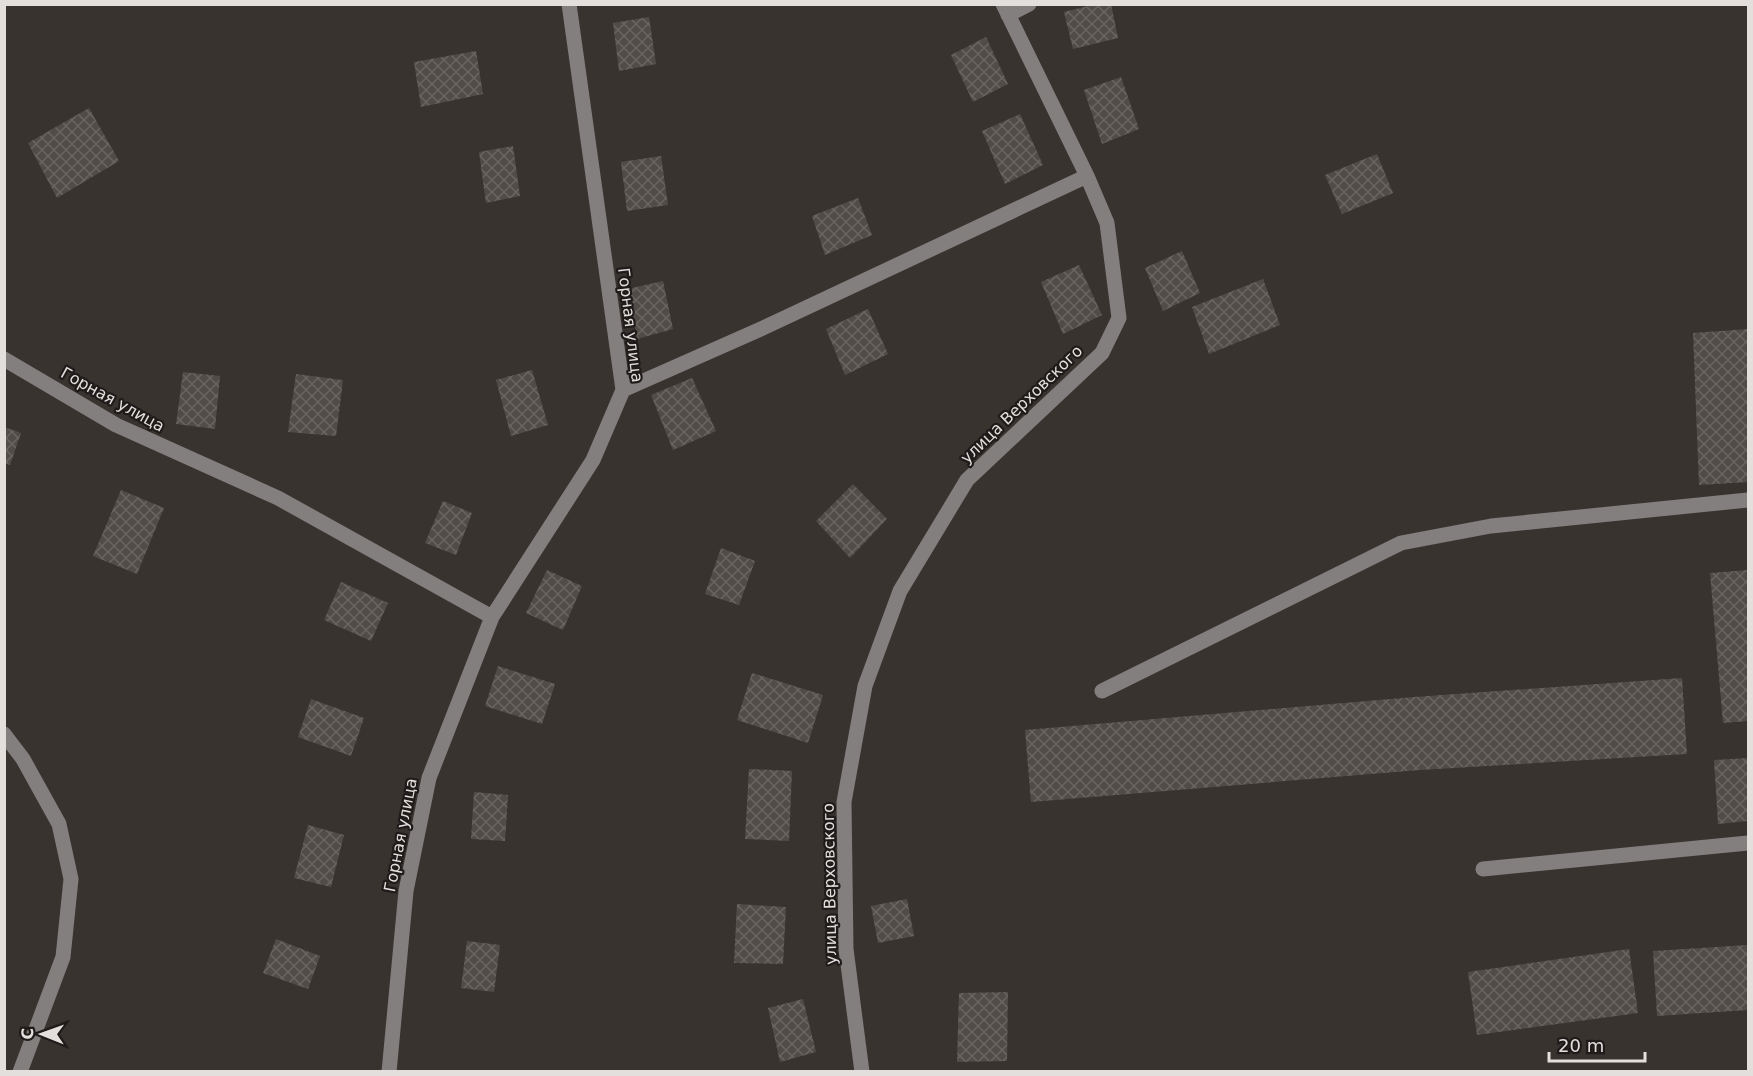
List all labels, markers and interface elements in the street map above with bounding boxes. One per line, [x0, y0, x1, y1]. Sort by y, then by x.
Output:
street label: Горная улица [614, 267, 647, 384]
street label: улица Верховского [956, 341, 1086, 467]
street label: Горная улица [58, 363, 168, 436]
street label: Горная улица [380, 777, 421, 894]
street label: улица Верховского [819, 803, 840, 965]
north arrow [12, 1004, 72, 1064]
scale bar [1549, 1025, 1645, 1063]
text: С [18, 1028, 37, 1040]
text: 20 m [1558, 1035, 1604, 1056]

